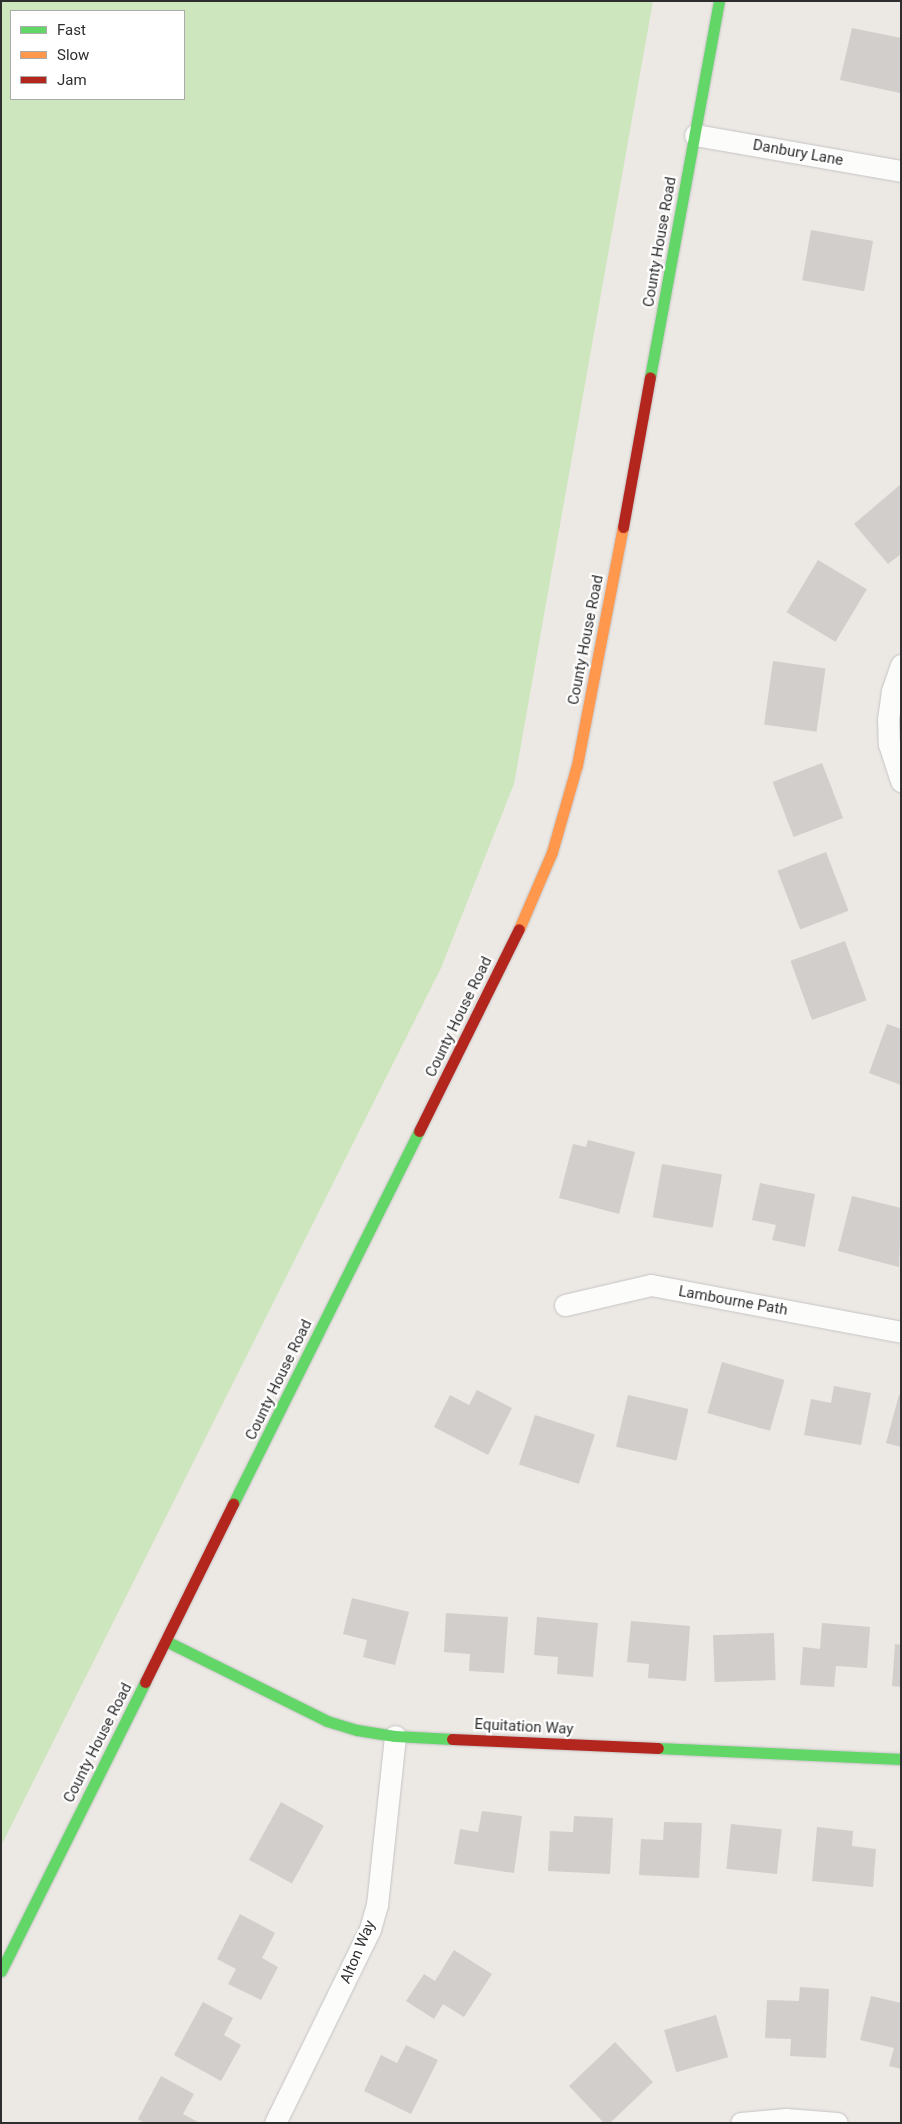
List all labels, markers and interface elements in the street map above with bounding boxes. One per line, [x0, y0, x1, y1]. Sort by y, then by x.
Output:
legend [10, 10, 185, 100]
text: Fast [57, 21, 86, 39]
text: Slow [57, 46, 89, 64]
text: Jam [57, 71, 87, 89]
street label: Danbury Lane [751, 136, 845, 170]
street label: County House Road [640, 175, 680, 309]
street label: County House Road [565, 574, 607, 706]
street label: County House Road [422, 954, 496, 1080]
street label: Lambourne Path [677, 1283, 789, 1319]
street label: County House Road [242, 1317, 316, 1443]
street label: County House Road [60, 1680, 136, 1806]
street label: Equitation Way [474, 1715, 574, 1739]
street label: Alton Way [337, 1918, 379, 1986]

